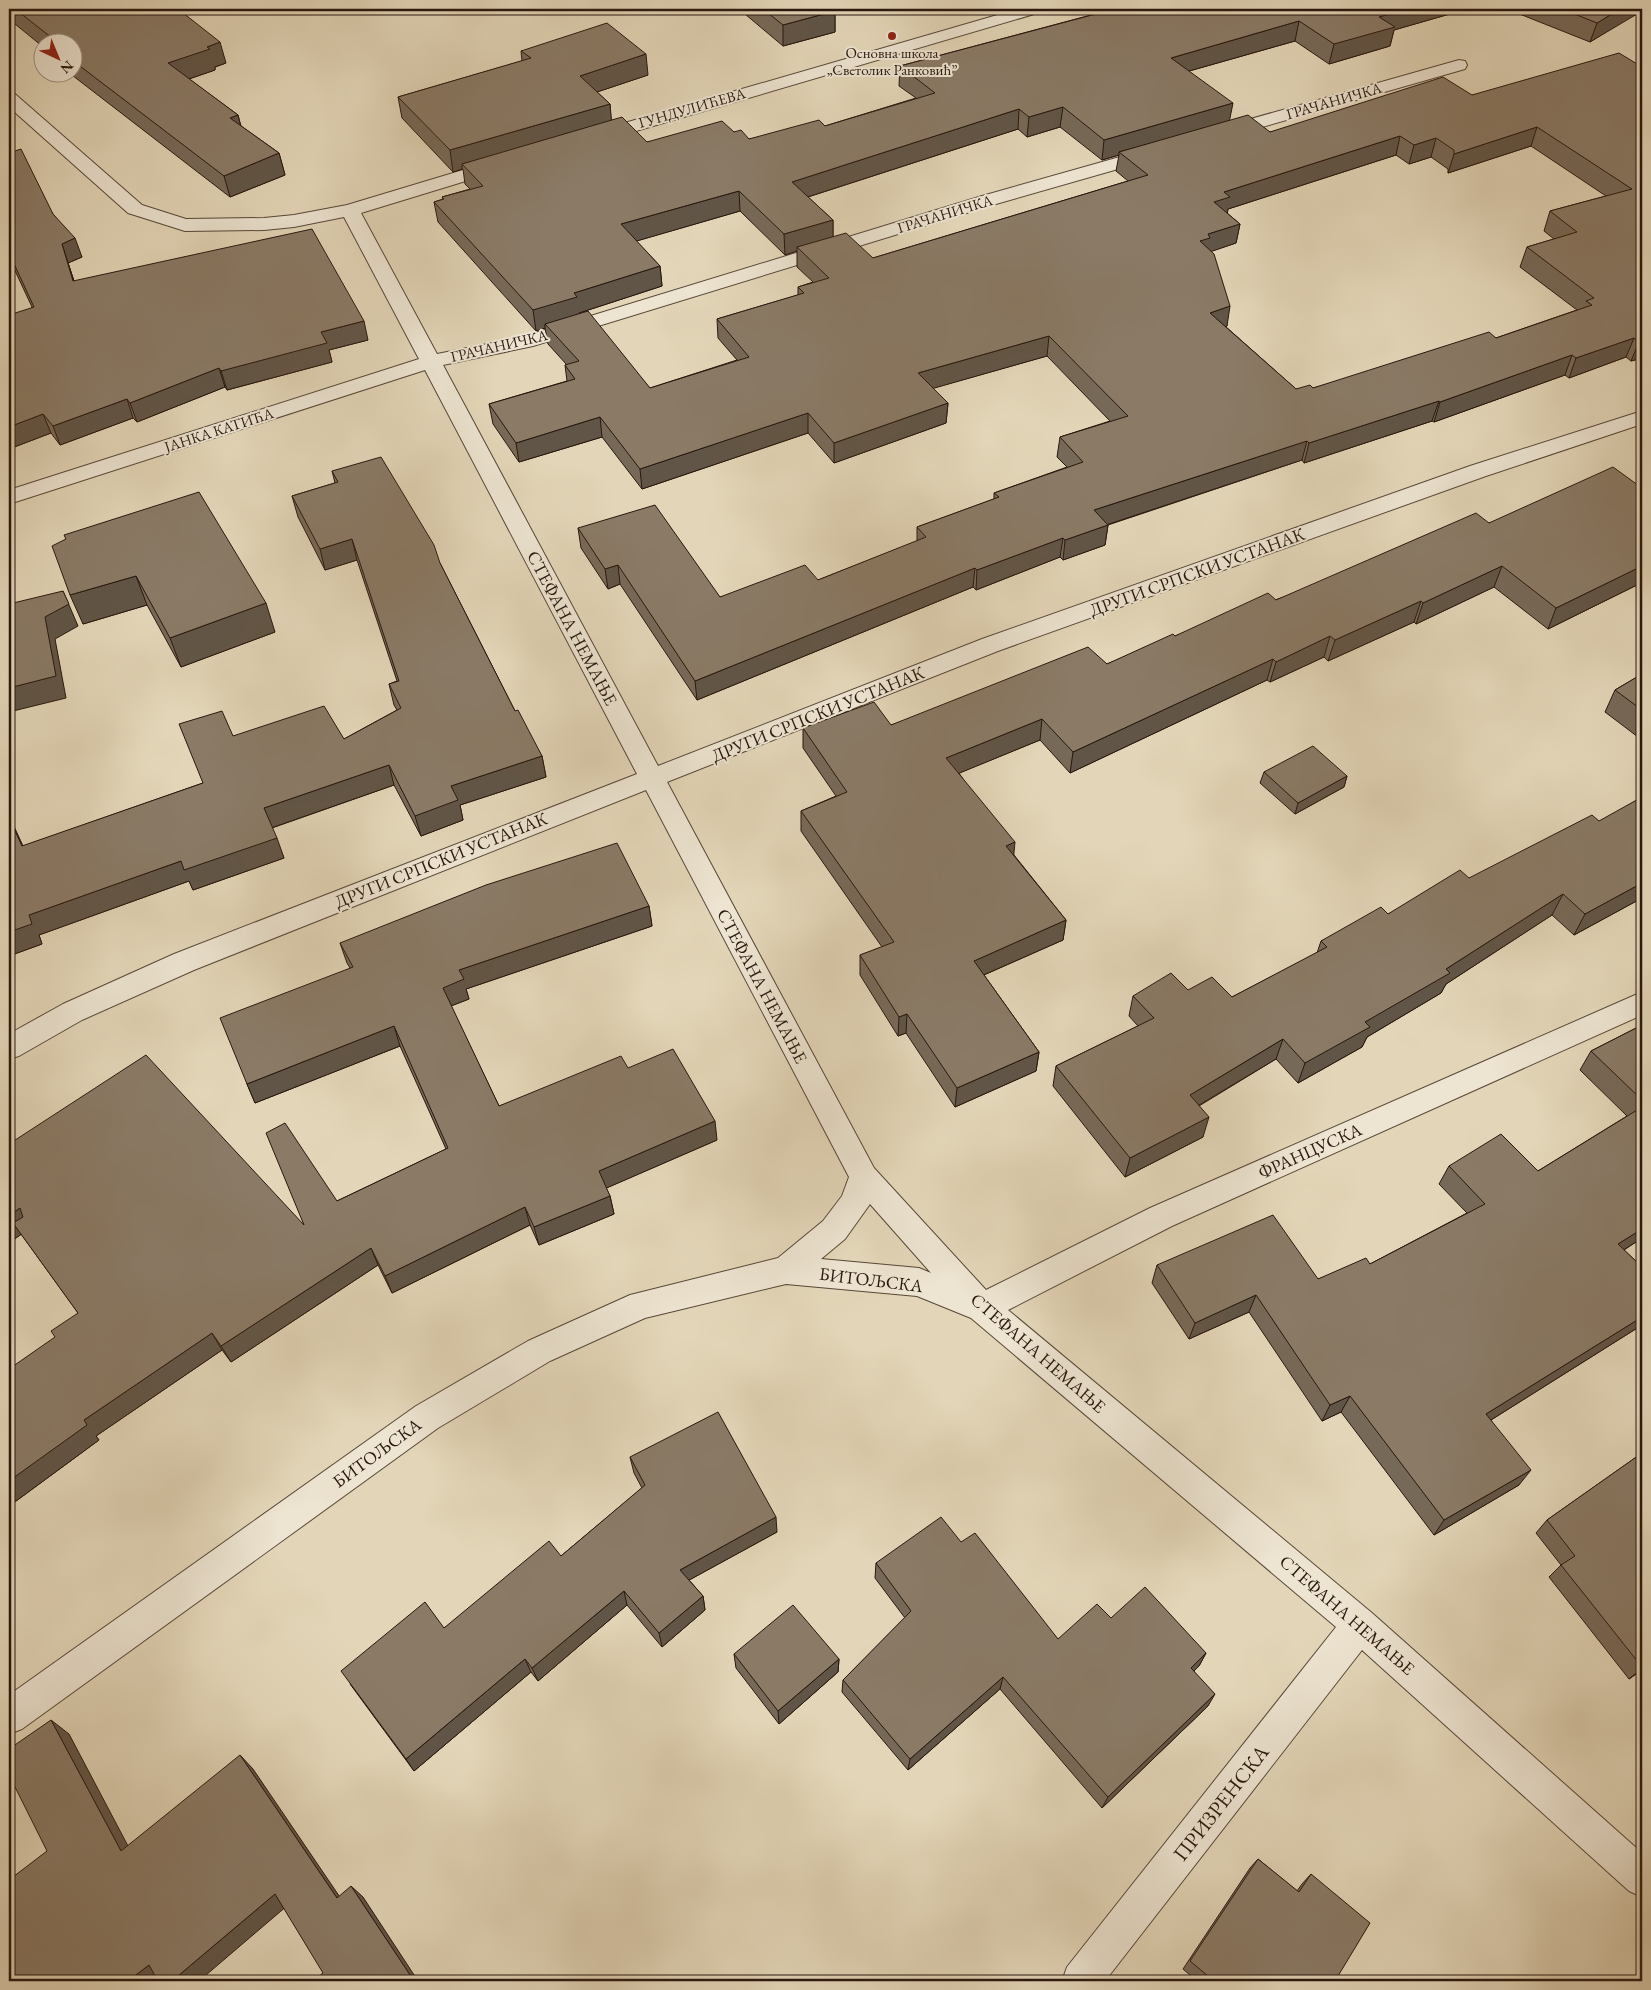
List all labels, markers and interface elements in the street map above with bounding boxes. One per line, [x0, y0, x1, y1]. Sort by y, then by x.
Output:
marker: Основна школа „Светолик Ранковић” [886, 30, 898, 42]
north arrow [32, 32, 82, 82]
place label: Основна школа „Светолик Ранковић” [826, 43, 958, 79]
text: N [56, 57, 77, 78]
street label: ГРАЧАНИЧКА [1284, 78, 1385, 123]
street label: ГУНДУЛИЋЕВА [636, 83, 748, 132]
street label: ГРАЧАНИЧКА [895, 190, 995, 237]
street label: ГРАЧАНИЧКА [449, 325, 550, 366]
street label: ЈАНКА КАТИЋА [160, 403, 276, 457]
street label: ДРУГИ СРПСКИ УСТАНАК [1086, 522, 1308, 621]
street label: СТЕФАНА НЕМАЊЕ [522, 547, 623, 709]
street label: ДРУГИ СРПСКИ УСТАНАК [708, 660, 928, 767]
street label: ДРУГИ СРПСКИ УСТАНАК [331, 806, 551, 913]
street label: СТЕФАНА НЕМАЊЕ [712, 905, 813, 1067]
street label: ФРАНЦУСКА [1254, 1117, 1366, 1184]
street label: БИТОЉСКА [818, 1262, 925, 1297]
street label: СТЕФАНА НЕМАЊЕ [966, 1288, 1111, 1418]
street label: БИТОЉСКА [328, 1412, 426, 1493]
street label: СТЕФАНА НЕМАЊЕ [1275, 1550, 1420, 1680]
street label: ПРИЗРЕНСКА [1167, 1739, 1275, 1866]

